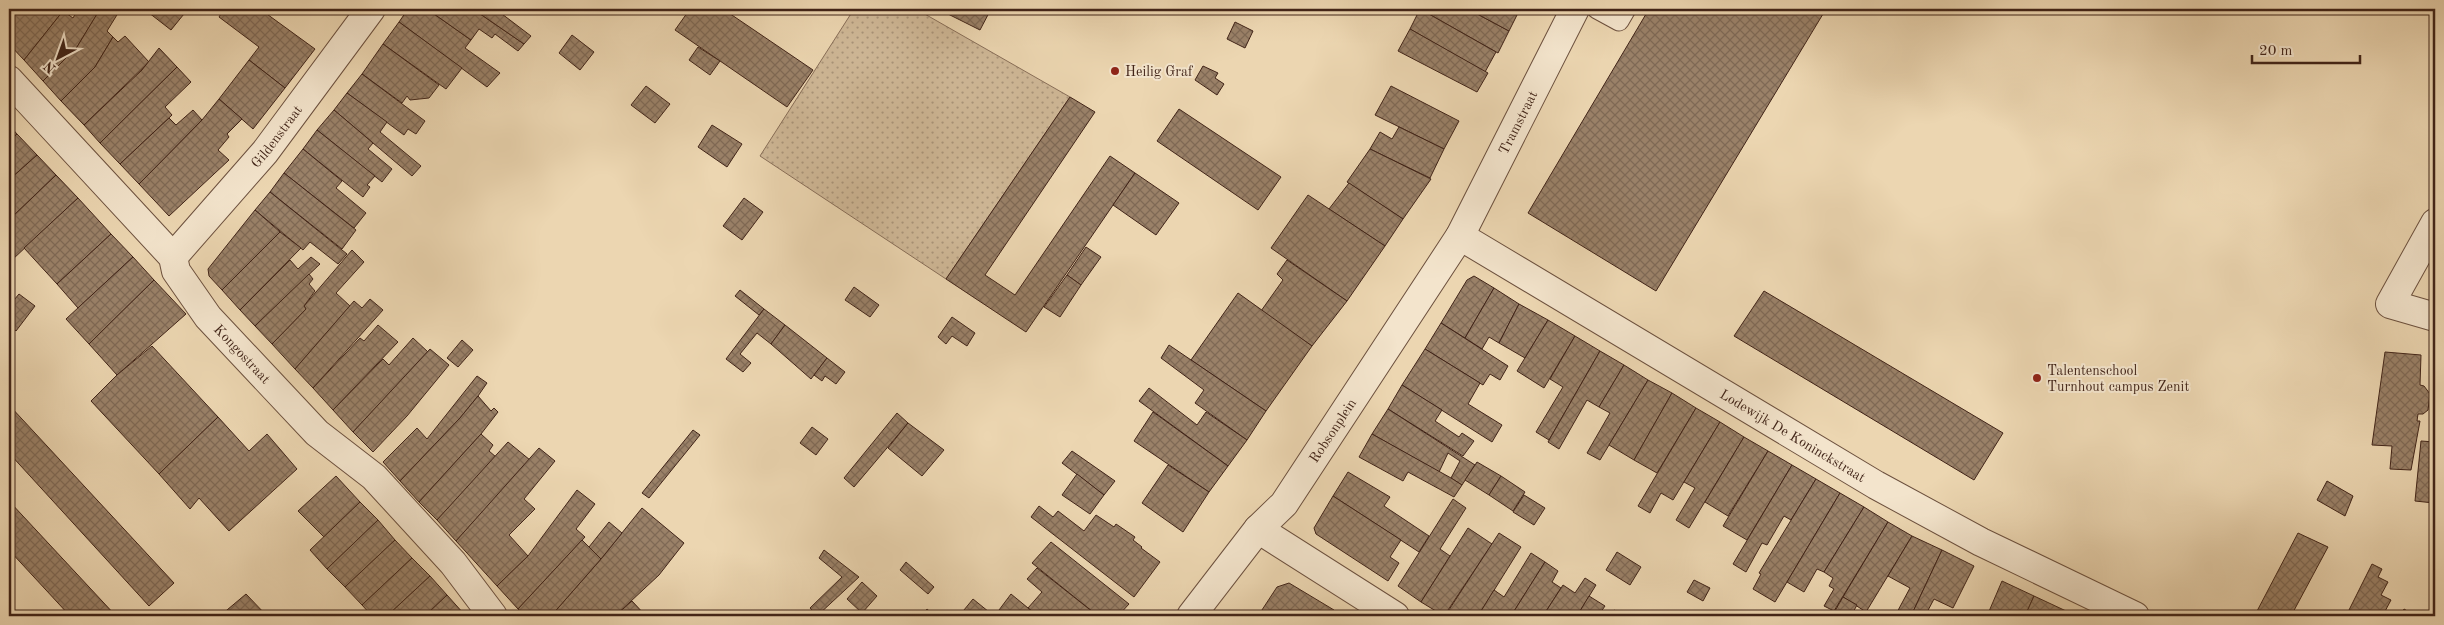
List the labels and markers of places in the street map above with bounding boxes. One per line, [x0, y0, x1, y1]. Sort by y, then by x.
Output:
marker: Heilig Graf [1109, 65, 1121, 77]
place label: Heilig Graf [1125, 65, 1194, 79]
place label: Talentenschool Turnhout campus Zenit [2047, 364, 2189, 394]
marker: Talentenschool Turnhout campus Zenit [2031, 372, 2043, 384]

